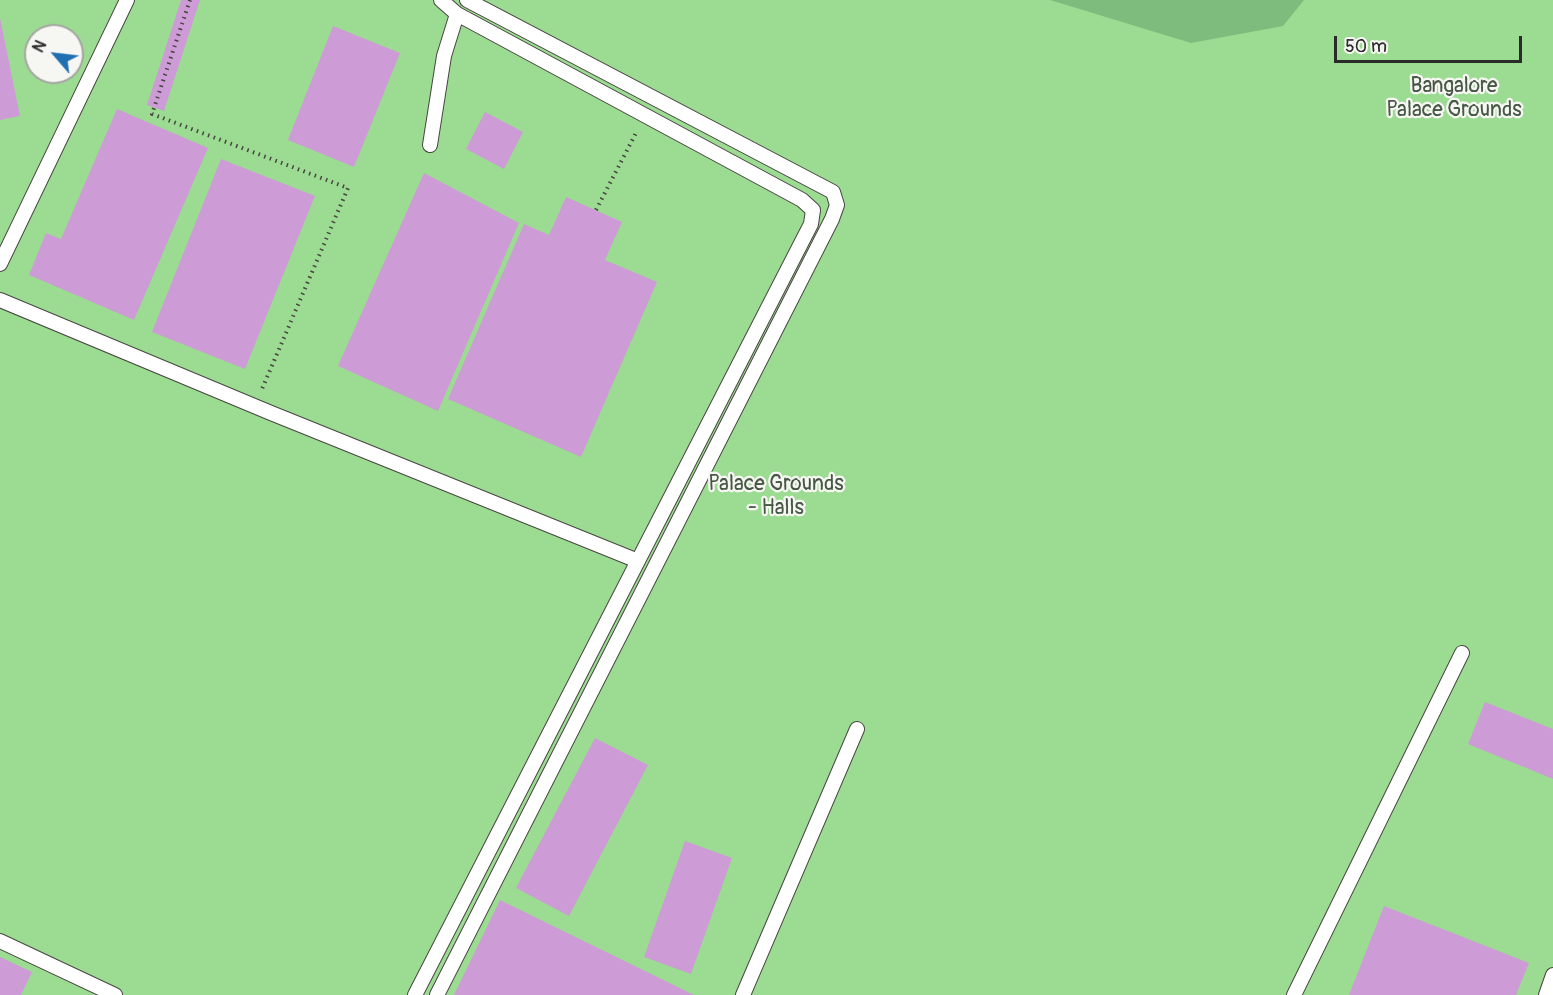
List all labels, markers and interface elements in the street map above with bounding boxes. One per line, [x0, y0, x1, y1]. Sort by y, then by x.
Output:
north arrow [24, 24, 84, 84]
scale bar [1337, 24, 1524, 62]
text: 50 m [1345, 35, 1387, 58]
text: N [28, 37, 51, 56]
park label: Bangalore Palace Grounds [1386, 74, 1522, 124]
park label: Palace Grounds - Halls [708, 472, 844, 522]

